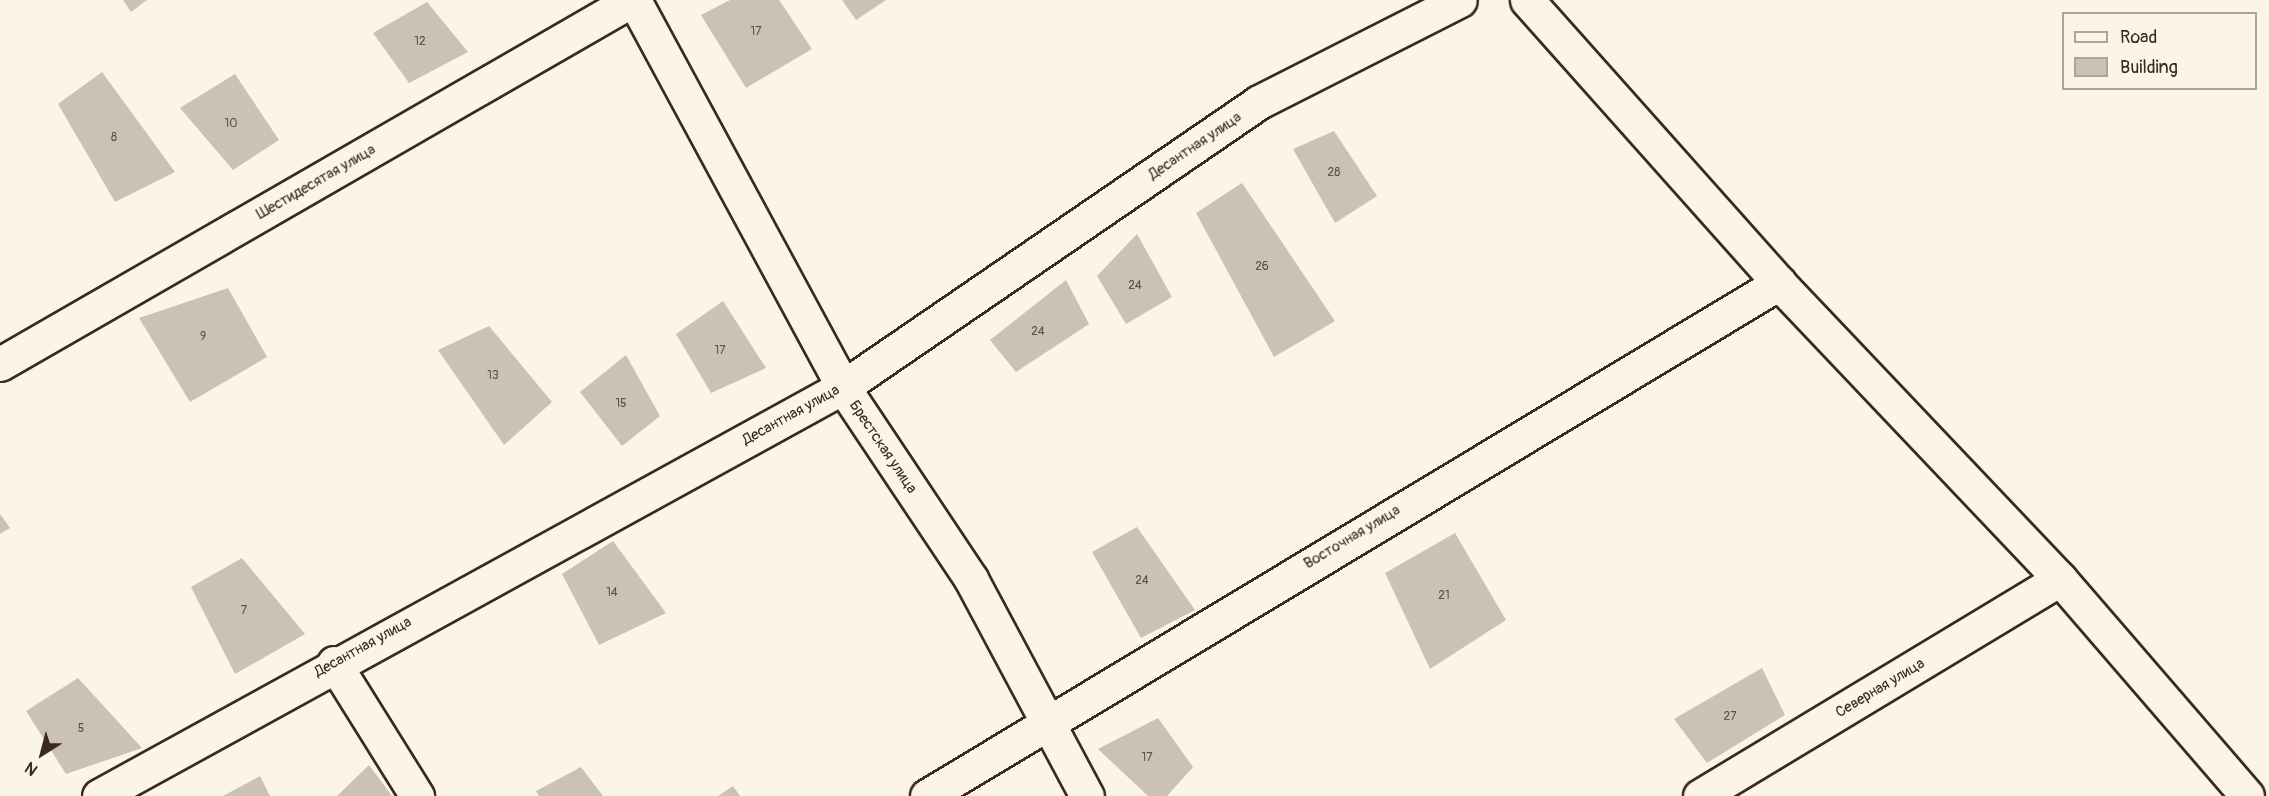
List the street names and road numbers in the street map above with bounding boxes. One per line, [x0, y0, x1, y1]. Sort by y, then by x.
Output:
street label: Десантная улица [1145, 108, 1245, 184]
street label: Шестидесятая улица [253, 141, 379, 223]
street label: Десантная улица [739, 381, 843, 449]
street label: Брестская улица [845, 397, 921, 497]
street label: Восточная улица [1301, 501, 1403, 573]
street label: Десантная улица [311, 613, 415, 681]
street label: Северная улица [1832, 654, 1928, 722]

